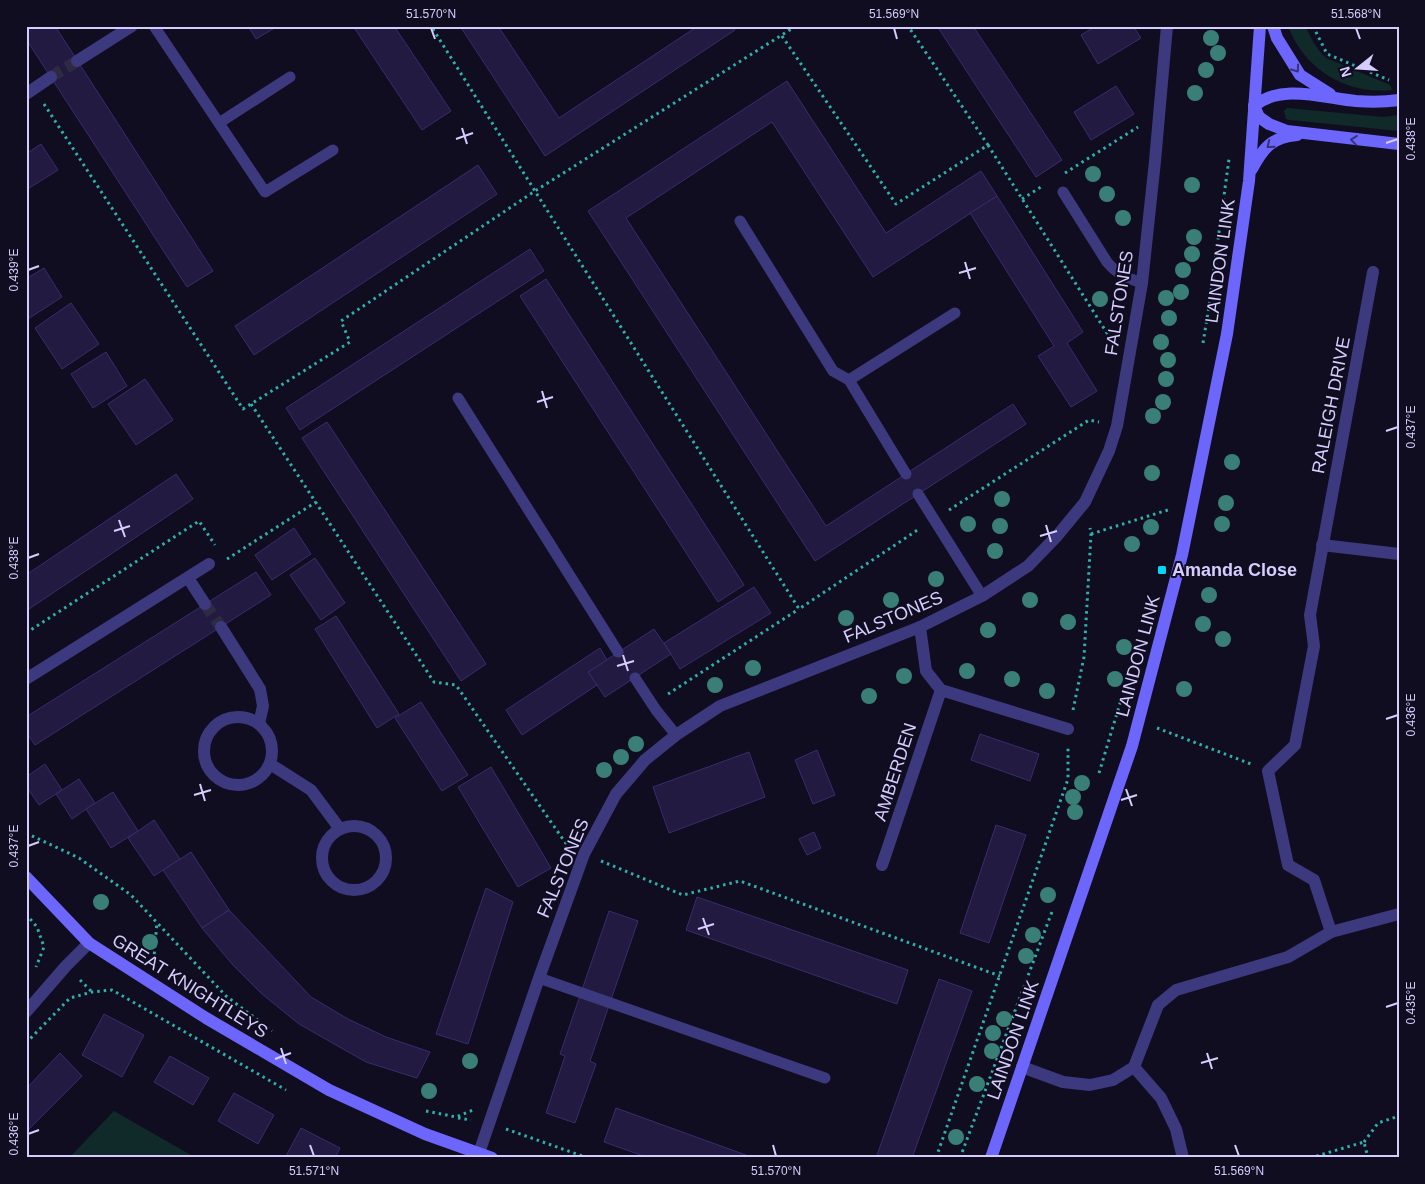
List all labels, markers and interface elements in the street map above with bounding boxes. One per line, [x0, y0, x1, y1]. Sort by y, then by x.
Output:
text: 51.570°N [406, 7, 456, 21]
text: 51.569°N [869, 7, 919, 21]
text: 51.568°N [1331, 7, 1381, 21]
north arrow [1332, 42, 1382, 92]
one-way arrow [1290, 63, 1299, 73]
text: N [1336, 65, 1355, 79]
text: 0.438°E [1404, 118, 1418, 160]
one-way arrow [1350, 135, 1358, 146]
one-way arrow [1267, 140, 1276, 148]
street label: LAINDON LINK [1201, 198, 1239, 324]
text: 0.439°E [7, 249, 21, 291]
street label: FALSTONES [1101, 249, 1137, 357]
street label: RALEIGH DRIVE [1308, 335, 1354, 475]
text: 0.437°E [1404, 406, 1418, 448]
text: 0.438°E [7, 537, 21, 579]
place label: Amanda Close [1172, 560, 1297, 580]
marker: Amanda Close [1156, 564, 1168, 576]
street label: FALSTONES [840, 587, 946, 647]
street label: LAINDON LINK [1112, 593, 1164, 719]
text: 0.436°E [1404, 694, 1418, 736]
street label: AMBERDEN [870, 720, 920, 824]
street label: FALSTONES [533, 815, 593, 921]
text: 0.437°E [7, 825, 21, 867]
street label: GREAT KNIGHTLEYS [109, 930, 271, 1042]
street label: LAINDON LINK [983, 978, 1043, 1102]
text: 0.435°E [1404, 982, 1418, 1024]
text: 0.436°E [7, 1113, 21, 1155]
text: 51.571°N [289, 1164, 339, 1178]
text: 51.570°N [751, 1164, 801, 1178]
text: 51.569°N [1214, 1164, 1264, 1178]

